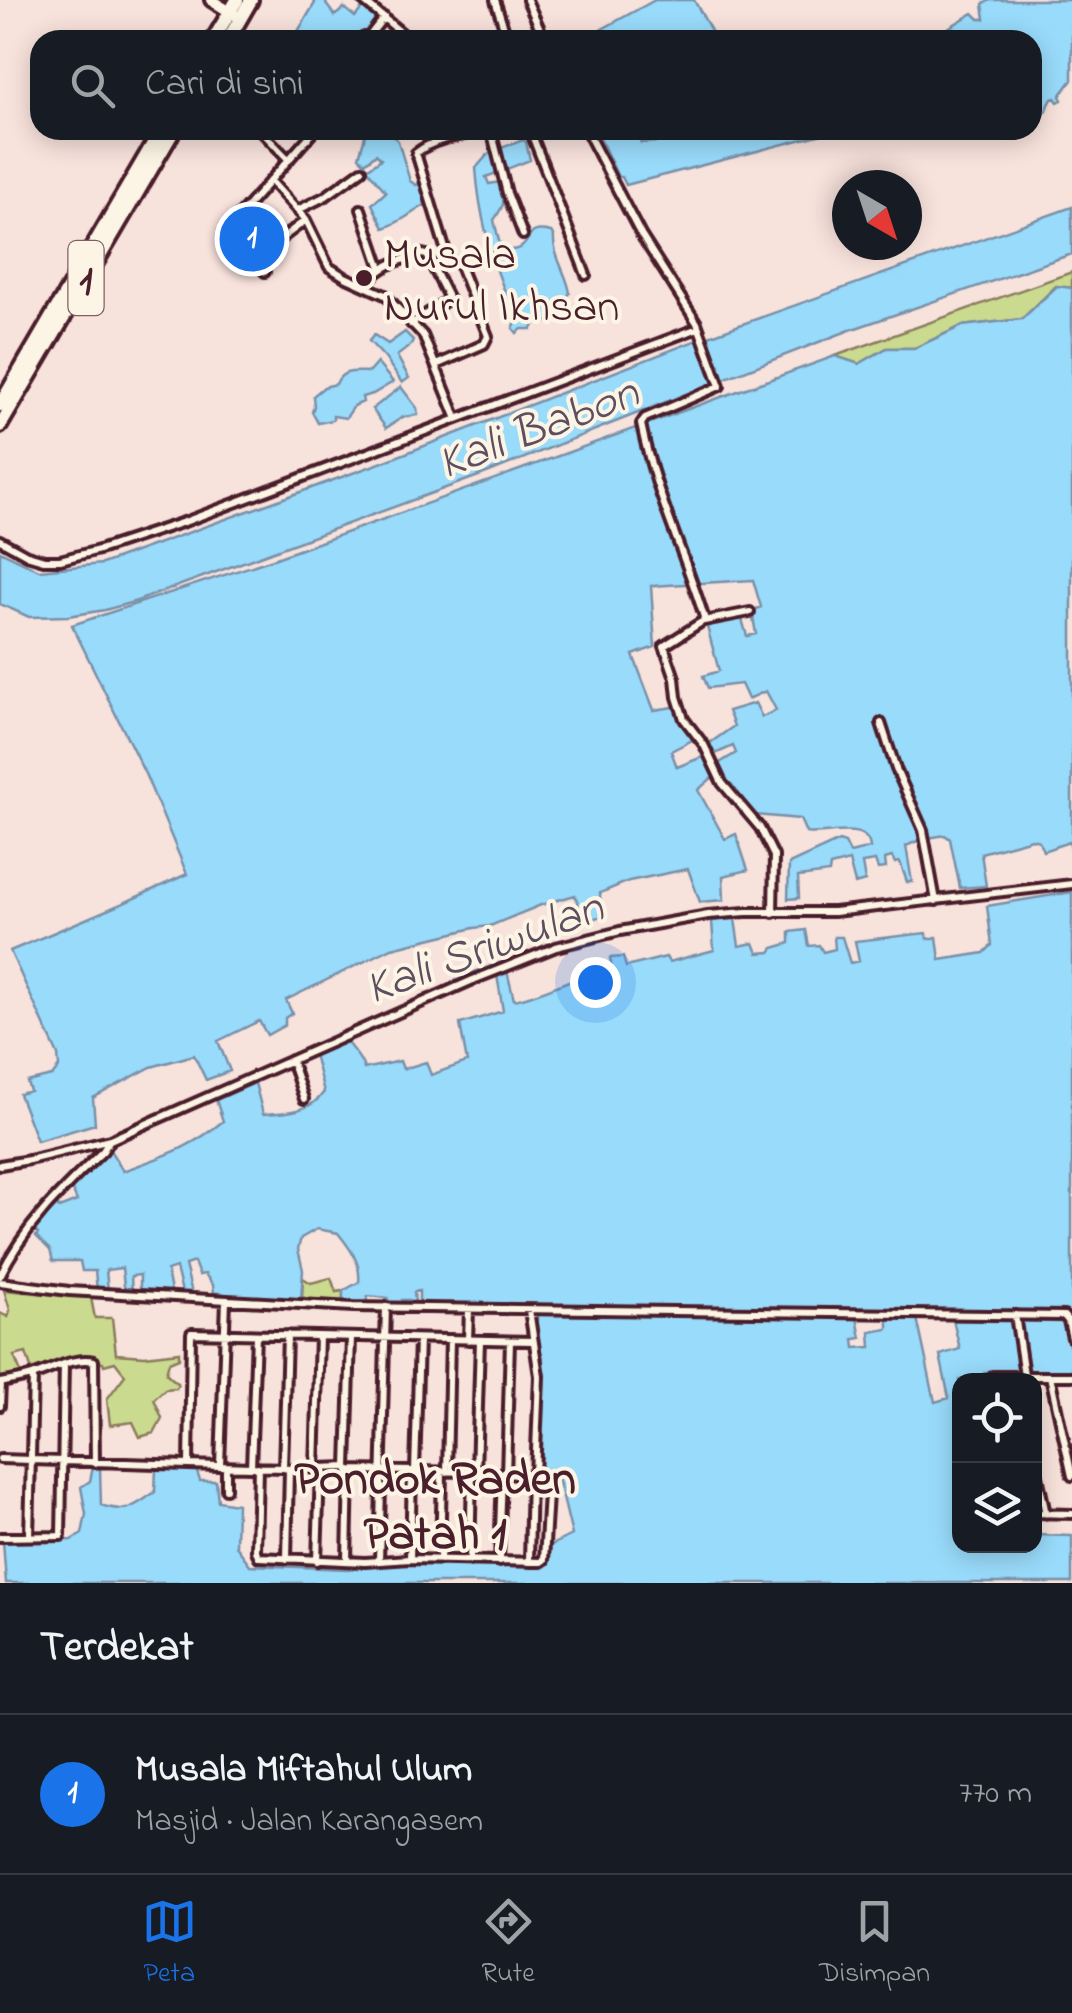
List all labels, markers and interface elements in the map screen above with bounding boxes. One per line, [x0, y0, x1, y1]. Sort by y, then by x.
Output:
search box [30, 30, 1042, 140]
text: Cari di sini [145, 57, 304, 113]
icon: search [65, 58, 120, 113]
north arrow [832, 170, 922, 260]
pin: 1 [220, 202, 284, 276]
place label: Musala Nurul Ikhsan [384, 224, 619, 342]
road number: 1 [68, 241, 104, 315]
marker: Musala Nurul Ikhsan [353, 267, 375, 289]
water label: Kali Babon [428, 359, 651, 500]
water label: Kali Sriwulan [356, 874, 615, 1025]
your location [570, 957, 621, 1008]
map controls [952, 1373, 1042, 1553]
button: locate [952, 1373, 1042, 1463]
district label: Pondok Raden Patah 1 [294, 1446, 576, 1571]
button: layers [952, 1463, 1042, 1553]
text: Terdekat [40, 1618, 194, 1679]
text: Musala Miftahul Ulum [135, 1743, 472, 1799]
text: 1 [67, 1771, 78, 1818]
text: 770 m [959, 1771, 1032, 1818]
text: Masjid · Jalan Karangasem [135, 1799, 483, 1846]
tab: Peta [142, 1894, 197, 1995]
tab: Rute [481, 1894, 536, 1995]
tab: Disimpan [819, 1894, 930, 1995]

